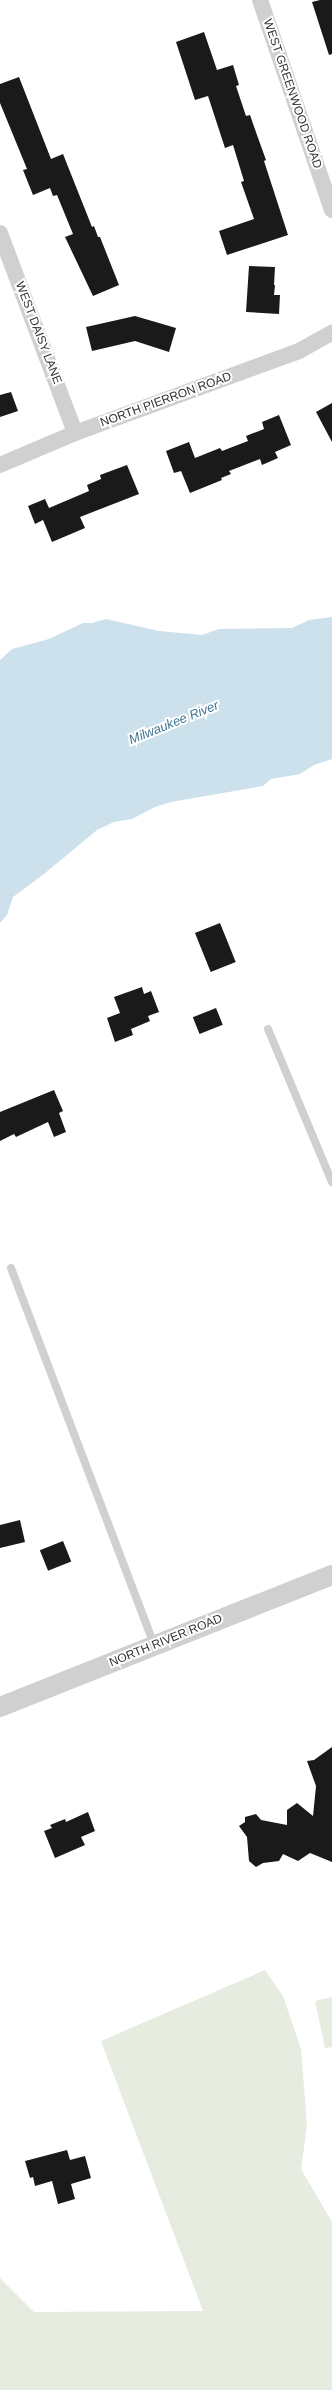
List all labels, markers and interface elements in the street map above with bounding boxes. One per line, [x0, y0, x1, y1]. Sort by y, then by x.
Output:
street label: WEST GREENWOOD ROAD [260, 17, 324, 171]
street label: WEST DAISY LANE [12, 280, 64, 386]
street label: NORTH PIERRON ROAD [98, 370, 234, 430]
water label: Milwaukee River [127, 698, 221, 748]
street label: NORTH RIVER ROAD [107, 1612, 225, 1670]

